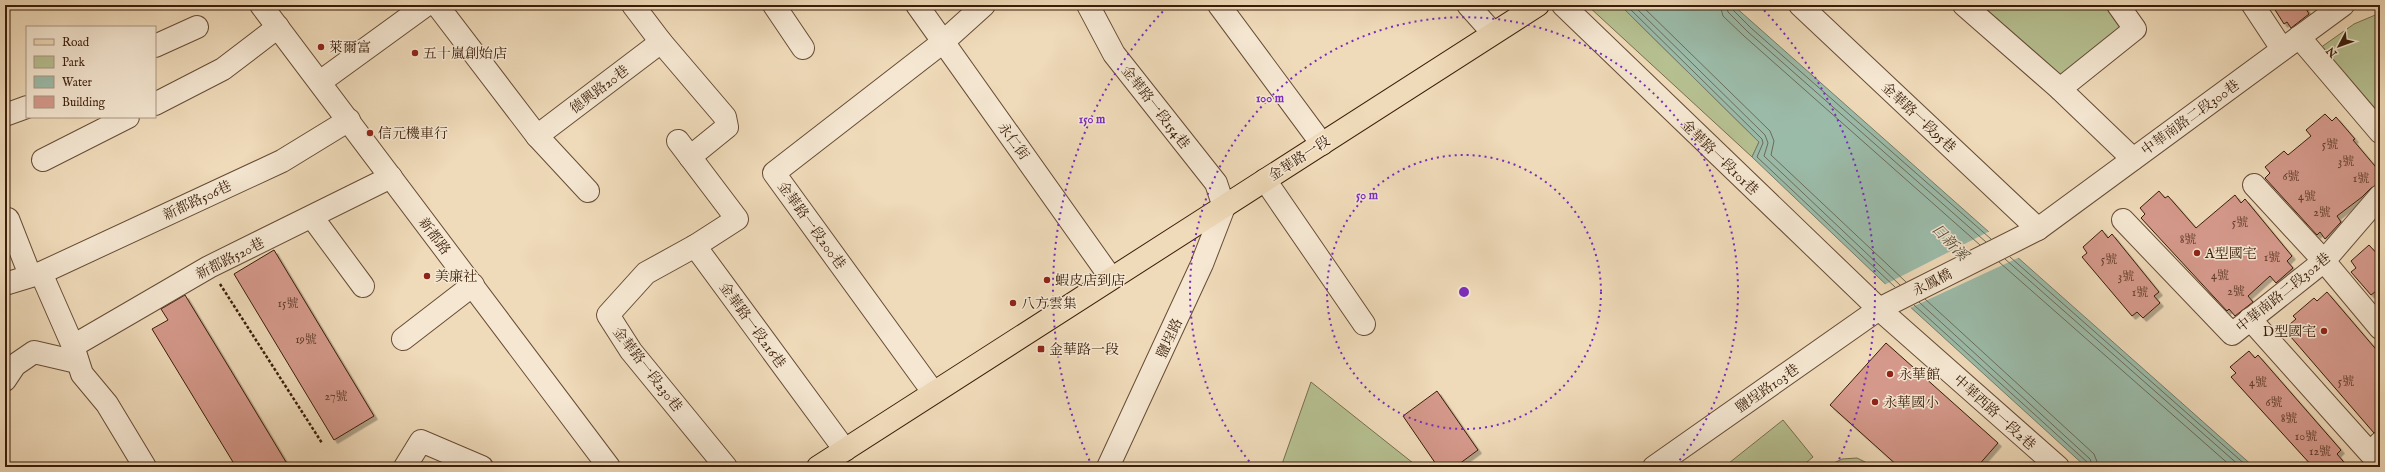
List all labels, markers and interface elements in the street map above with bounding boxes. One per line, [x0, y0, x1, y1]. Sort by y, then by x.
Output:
legend [26, 26, 156, 118]
north arrow [2319, 26, 2359, 66]
text: Road [62, 35, 90, 50]
place label: 萊爾富 [329, 39, 371, 57]
marker: 萊爾富 [316, 42, 326, 52]
text: N [2323, 43, 2341, 61]
place label: 五十嵐創始店 [423, 45, 507, 63]
marker: 五十嵐創始店 [410, 48, 420, 58]
text: Park [62, 55, 85, 70]
street label: 德興路20巷 [566, 62, 633, 118]
street label: 金華路一段154巷 [1117, 62, 1193, 153]
text: Water [62, 75, 93, 90]
street label: 中華南路二段300巷 [2138, 76, 2243, 159]
street label: 金華路一段95巷 [1877, 79, 1959, 157]
text: 100 m [1256, 91, 1285, 106]
text: Building [62, 95, 106, 110]
text: 150 m [1079, 112, 1106, 127]
street label: 金華路一段101巷 [1677, 116, 1762, 199]
street label: 永仁街 [994, 119, 1033, 164]
place label: 信元機車行 [378, 125, 448, 143]
marker: 信元機車行 [365, 128, 375, 138]
street label: 金華路一段 [1265, 132, 1334, 185]
house number: 5號 [2322, 137, 2338, 152]
house number: 3號 [2338, 154, 2354, 169]
house number: 6號 [2282, 169, 2300, 184]
house number: 1號 [2353, 171, 2369, 186]
street label: 新都路506巷 [160, 177, 235, 225]
street label: 金華路一段200巷 [773, 178, 849, 273]
text: 50 m [1356, 188, 1379, 203]
house number: 4號 [2298, 189, 2316, 204]
house number: 2號 [2313, 205, 2331, 220]
street label: 新都路 [414, 214, 454, 259]
house number: 5號 [2232, 215, 2248, 230]
water label: 日新溪 [1927, 220, 1973, 267]
house number: 8號 [2180, 232, 2196, 247]
street label: 新都路520巷 [193, 234, 268, 284]
place label: A型國宅 [2204, 245, 2256, 263]
marker: A型國宅 [2192, 248, 2202, 258]
street label: 中華南路二段302巷 [2233, 249, 2335, 336]
house number: 1號 [2264, 250, 2280, 265]
house number: 5號 [2101, 252, 2117, 267]
street label: 永鳳橋 [1910, 265, 1955, 300]
place label: 美廉社 [435, 268, 477, 286]
house number: 4號 [2211, 268, 2229, 283]
house number: 3號 [2118, 269, 2134, 284]
marker: 美廉社 [422, 271, 432, 281]
place label: 蝦皮店到店 [1055, 272, 1125, 290]
marker: 蝦皮店到店 [1042, 275, 1052, 285]
street label: 金華路一段216巷 [715, 279, 789, 372]
house number: 2號 [2227, 284, 2245, 299]
centre of rings [1457, 285, 1471, 299]
house number: 1號 [2132, 285, 2148, 300]
place label: 八方雲集 [1021, 295, 1077, 313]
house number: 15號 [278, 296, 298, 311]
marker: 八方雲集 [1008, 298, 1018, 308]
street label: 鹽埕路 [1153, 316, 1187, 361]
place label: D型國宅 [2263, 323, 2316, 341]
street label: 金華路一段230巷 [609, 324, 686, 416]
marker: D型國宅 [2319, 326, 2329, 336]
house number: 19號 [295, 332, 317, 347]
place label: 金華路一段 [1049, 341, 1119, 359]
marker: 金華路一段 [1036, 344, 1046, 354]
street label: 鹽埕路103巷 [1732, 360, 1803, 417]
place label: 永華館 [1898, 366, 1940, 384]
marker: 永華館 [1885, 369, 1895, 379]
street label: 中華西路一段2巷 [1949, 371, 2039, 454]
house number: 5號 [2338, 374, 2354, 389]
house number: 4號 [2249, 375, 2267, 390]
house number: 27號 [324, 389, 348, 404]
place label: 永華國小 [1883, 394, 1939, 412]
house number: 6號 [2265, 395, 2283, 410]
marker: 永華國小 [1870, 397, 1880, 407]
house number: 8號 [2281, 411, 2297, 426]
house number: 10號 [2295, 429, 2317, 444]
house number: 12號 [2309, 444, 2331, 459]

